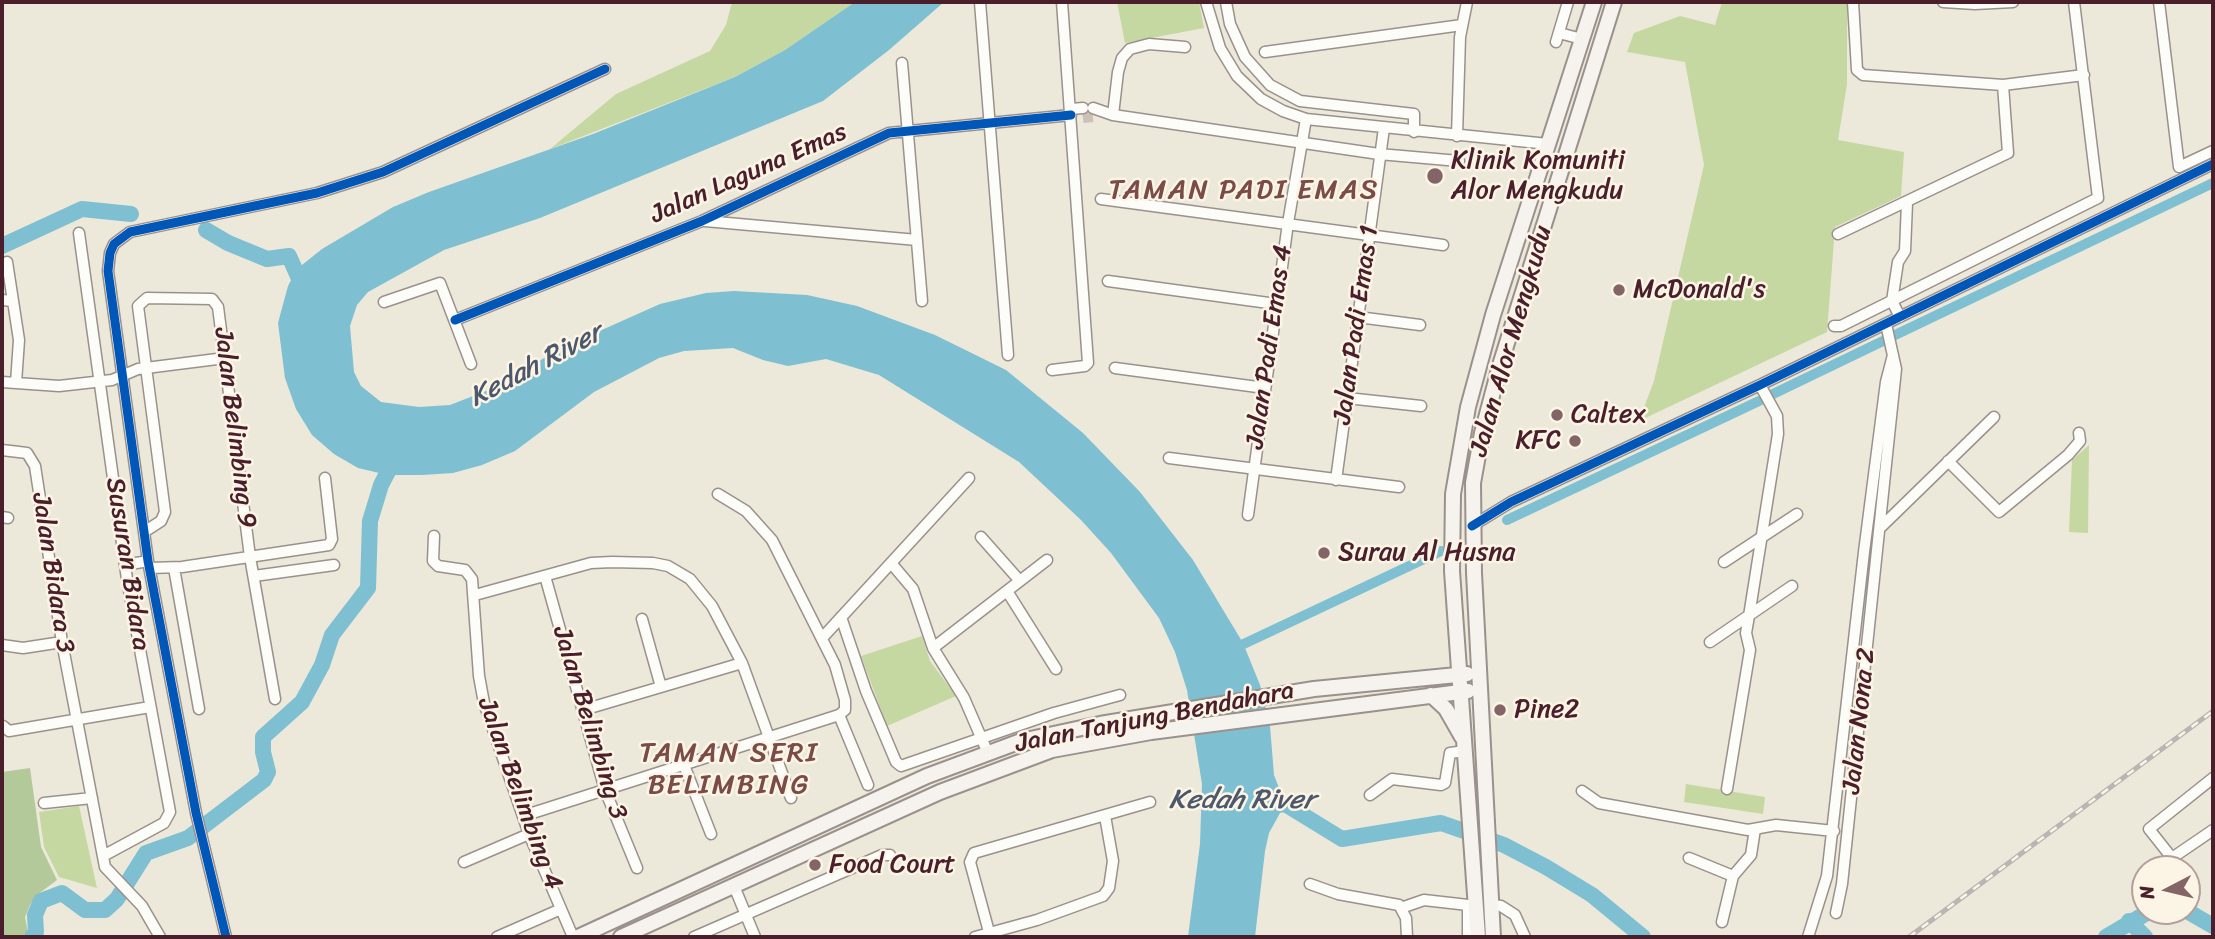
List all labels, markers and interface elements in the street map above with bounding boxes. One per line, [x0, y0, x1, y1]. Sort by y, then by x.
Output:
street label: Jalan Laguna Emas [646, 117, 852, 231]
place label: Klinik Komuniti Alor Mengkudu [1451, 145, 1625, 206]
marker: Klinik Komuniti Alor Mengkudu [1425, 166, 1445, 186]
district label: TAMAN PADI EMAS [1111, 174, 1377, 208]
street label: Jalan Alor Mengkudu [1464, 222, 1560, 460]
street label: Jalan Padi Emas 1 [1328, 224, 1386, 426]
street label: Jalan Padi Emas 4 [1240, 243, 1300, 451]
place label: McDonald's [1633, 274, 1766, 306]
marker: McDonald's [1611, 282, 1627, 298]
water label: Kedah River [464, 317, 608, 415]
street label: Jalan Belimbing 9 [206, 326, 262, 530]
place label: Caltex [1571, 399, 1646, 431]
marker: Caltex [1549, 407, 1565, 423]
place label: KFC [1515, 425, 1561, 457]
marker: KFC [1567, 433, 1583, 449]
street label: Susuran Bidara [98, 475, 156, 653]
street label: Jalan Bidara 3 [24, 491, 80, 655]
place label: Surau Al Husna [1338, 537, 1515, 569]
marker: Surau Al Husna [1316, 545, 1332, 561]
street label: Jalan Belimbing 3 [545, 623, 633, 823]
street label: Jalan Nona 2 [1837, 647, 1883, 795]
street label: Jalan Tanjung Bendahara [1013, 676, 1297, 760]
street label: Jalan Belimbing 4 [470, 694, 568, 894]
place label: Pine2 [1514, 694, 1579, 726]
marker: Pine2 [1492, 702, 1508, 718]
district label: TAMAN SERI BELIMBING [641, 737, 817, 803]
water label: Kedah River [1169, 784, 1315, 818]
place label: Food Court [829, 849, 955, 881]
north arrow [2131, 855, 2201, 925]
marker: Food Court [807, 857, 823, 873]
text: N [2129, 884, 2164, 901]

